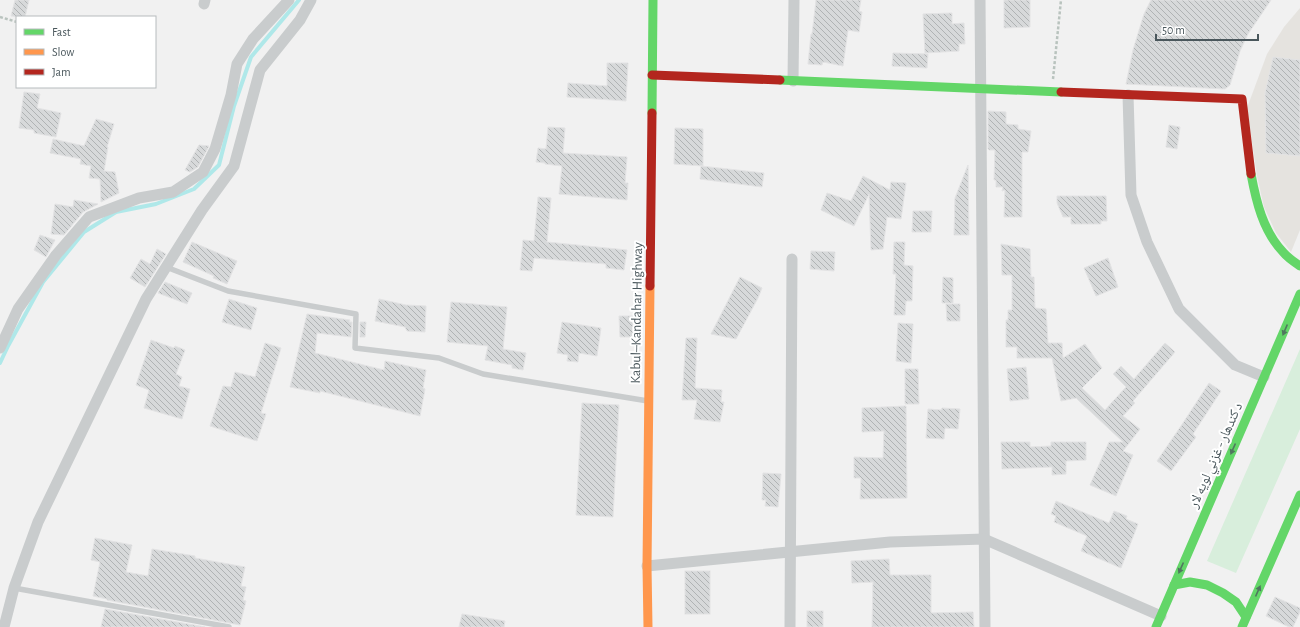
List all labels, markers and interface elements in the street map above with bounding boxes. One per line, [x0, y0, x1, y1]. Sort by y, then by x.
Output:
legend [16, 16, 156, 88]
scale bar [1156, 16, 1258, 42]
text: 50 m [1162, 24, 1185, 36]
text: Fast [52, 26, 71, 38]
text: Slow [52, 46, 74, 58]
text: Jam [52, 66, 71, 78]
street label: Kabul–Kandahar Highway [629, 242, 645, 384]
one-way arrow [1281, 324, 1287, 336]
street label: د کندهار - غزني لويه لار [1186, 400, 1249, 513]
one-way arrow [1230, 443, 1236, 455]
one-way arrow [1178, 563, 1184, 574]
one-way arrow [1255, 586, 1261, 597]

